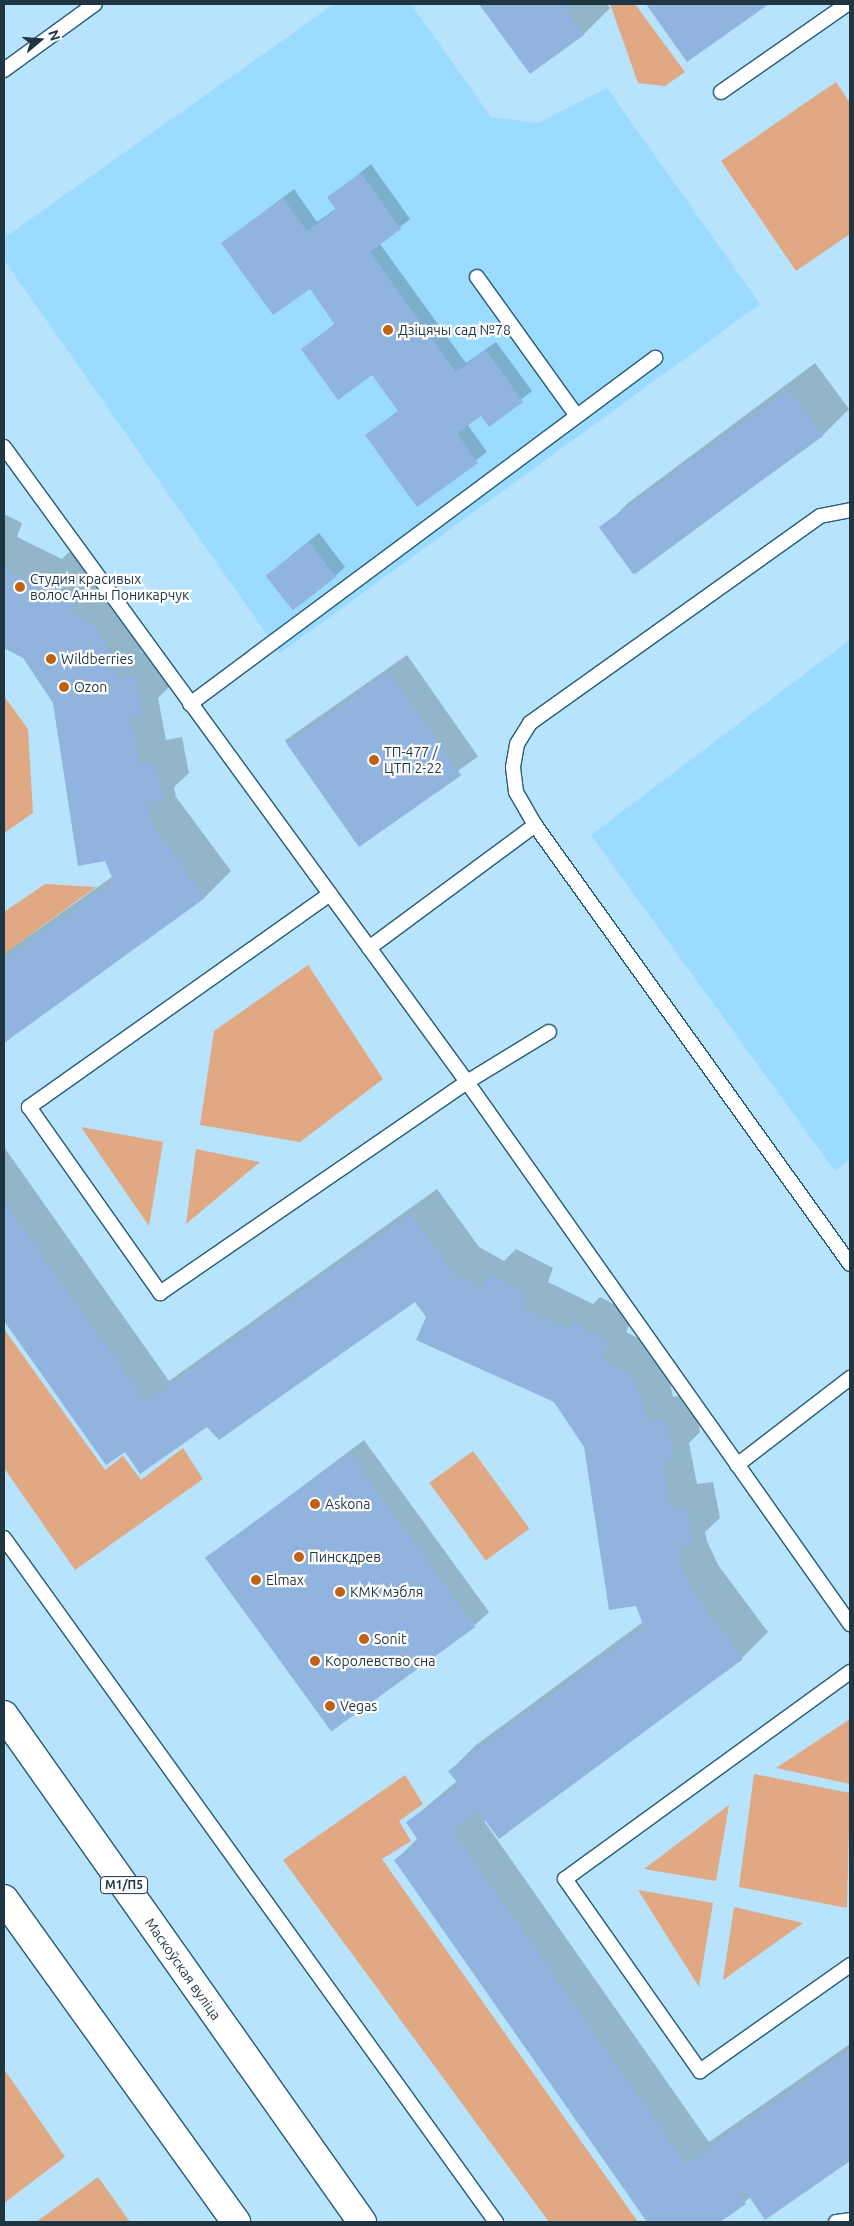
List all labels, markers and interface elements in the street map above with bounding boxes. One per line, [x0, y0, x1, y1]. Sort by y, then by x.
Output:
north arrow [15, 15, 65, 65]
text: N [45, 28, 63, 43]
place label: Дзіцячы сад №78 [398, 322, 511, 338]
marker: Дзіцячы сад №78 [382, 324, 394, 336]
place label: Студия красивых волос Анны Поникарчук [30, 571, 189, 604]
marker: Студия красивых волос Анны Поникарчук [14, 581, 26, 593]
place label: Wildberries [61, 651, 133, 667]
marker: Wildberries [45, 653, 57, 665]
place label: Ozon [74, 679, 107, 695]
marker: Ozon [58, 681, 70, 693]
place label: ТП-477 / ЦТП 2-22 [384, 744, 442, 776]
marker: ТП-477 / ЦТП 2-22 [368, 754, 380, 766]
place label: Askona [325, 1496, 371, 1512]
marker: Askona [309, 1498, 321, 1510]
place label: Пинскдрев [309, 1549, 381, 1565]
marker: Пинскдрев [293, 1551, 305, 1563]
place label: Elmax [266, 1572, 304, 1588]
marker: Elmax [250, 1574, 262, 1586]
place label: КМК мэбля [350, 1584, 423, 1600]
marker: КМК мэбля [334, 1586, 346, 1598]
place label: Sonit [374, 1631, 406, 1647]
marker: Sonit [358, 1633, 370, 1645]
place label: Королевство сна [325, 1653, 435, 1669]
marker: Королевство сна [309, 1655, 321, 1667]
place label: Vegas [340, 1698, 377, 1714]
marker: Vegas [324, 1700, 336, 1712]
road number: М1/П5 [99, 1876, 149, 1894]
street label: Маскоўская вуліца [142, 1915, 224, 2023]

